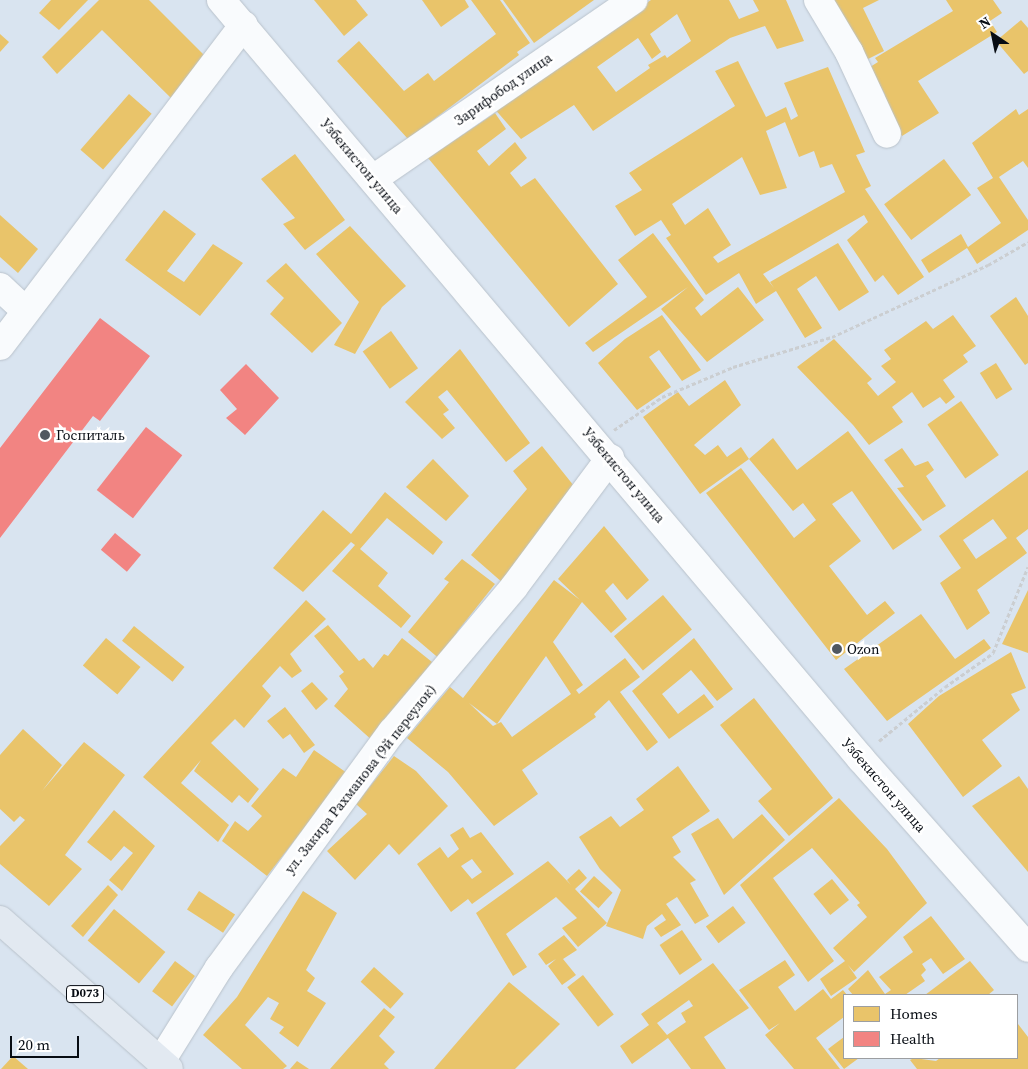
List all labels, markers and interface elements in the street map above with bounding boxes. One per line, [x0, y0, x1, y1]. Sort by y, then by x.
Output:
north arrow [968, 10, 1018, 60]
text: N [975, 11, 994, 34]
street label: Зарифобод улица [451, 49, 555, 129]
street label: Узбекистон улица [317, 115, 407, 217]
street label: Узбекистон улица [579, 424, 669, 526]
place label: Госпиталь [56, 427, 125, 443]
marker: Госпиталь [38, 428, 52, 442]
place label: Ozon [847, 641, 879, 657]
marker: Ozon [831, 643, 843, 655]
street label: ул. Закира Рахманова (9й переулок) [281, 681, 439, 877]
street label: Узбекистон улица [839, 734, 929, 836]
road number: D073 [65, 984, 105, 1004]
legend [843, 994, 1018, 1059]
text: Homes [890, 1003, 937, 1024]
scale bar [12, 1026, 81, 1058]
text: Health [890, 1028, 935, 1049]
text: 20 m [18, 1034, 50, 1055]

